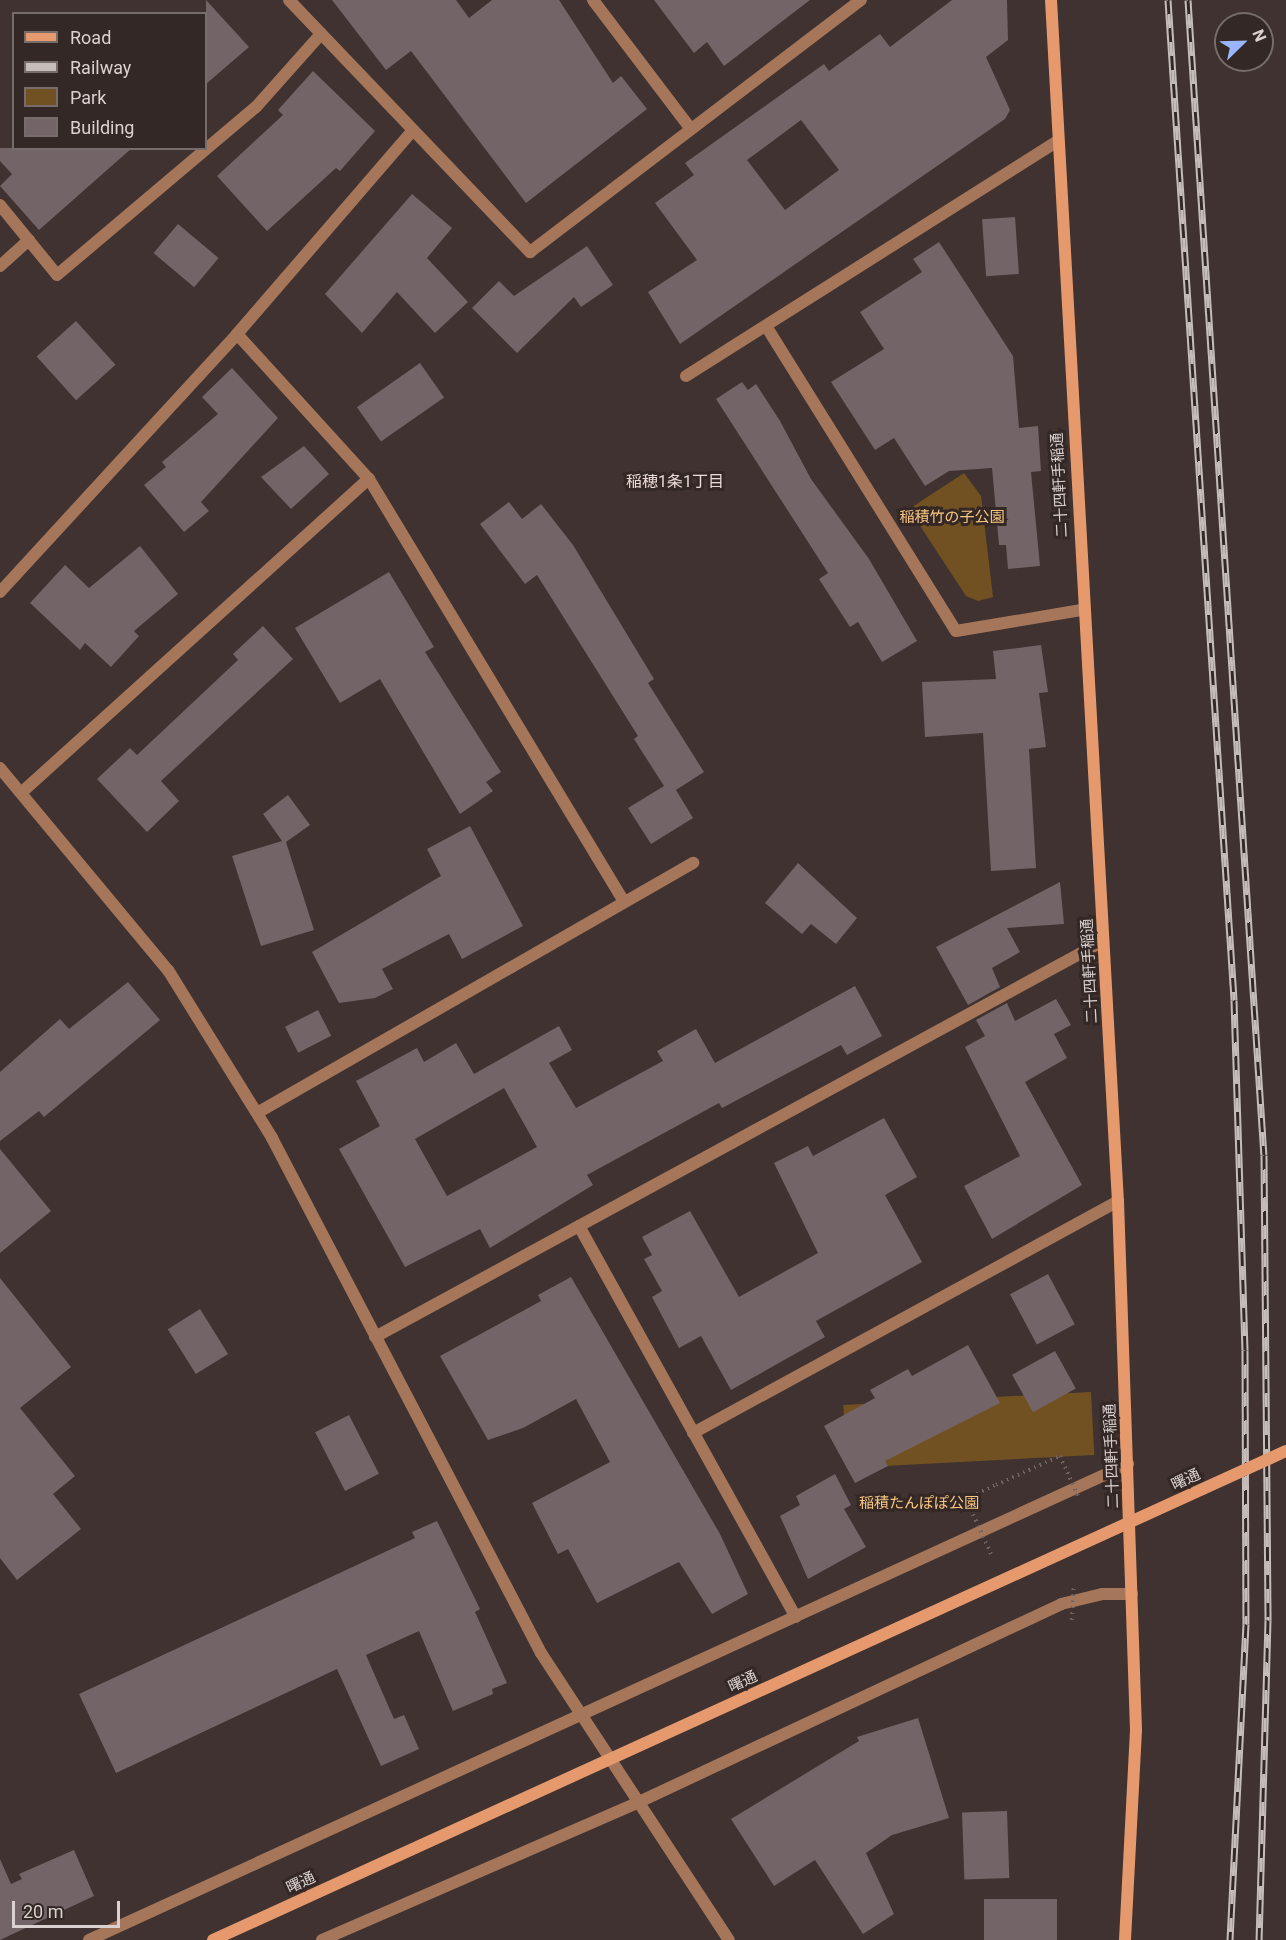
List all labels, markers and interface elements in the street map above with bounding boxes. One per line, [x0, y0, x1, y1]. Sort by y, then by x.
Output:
legend [12, 12, 207, 150]
north arrow [1214, 12, 1274, 72]
text: Road [70, 27, 111, 48]
text: N [1248, 27, 1270, 44]
text: Railway [70, 57, 131, 78]
text: Park [70, 87, 106, 108]
text: Building [70, 117, 134, 138]
street label: 二十四軒手稲通 [1048, 432, 1072, 538]
district label: 稲穂1条1丁目 [626, 472, 724, 492]
park label: 稲積竹の子公園 [900, 509, 1004, 527]
street label: 二十四軒手稲通 [1078, 918, 1102, 1024]
street label: 二十四軒手稲通 [1101, 1403, 1123, 1509]
street label: 曙通 [1169, 1466, 1203, 1494]
park label: 稲積たんぽぽ公園 [859, 1495, 979, 1513]
street label: 曙通 [726, 1668, 760, 1696]
street label: 曙通 [284, 1869, 318, 1897]
scale bar [15, 1889, 123, 1927]
text: 20 m [23, 1901, 63, 1922]

